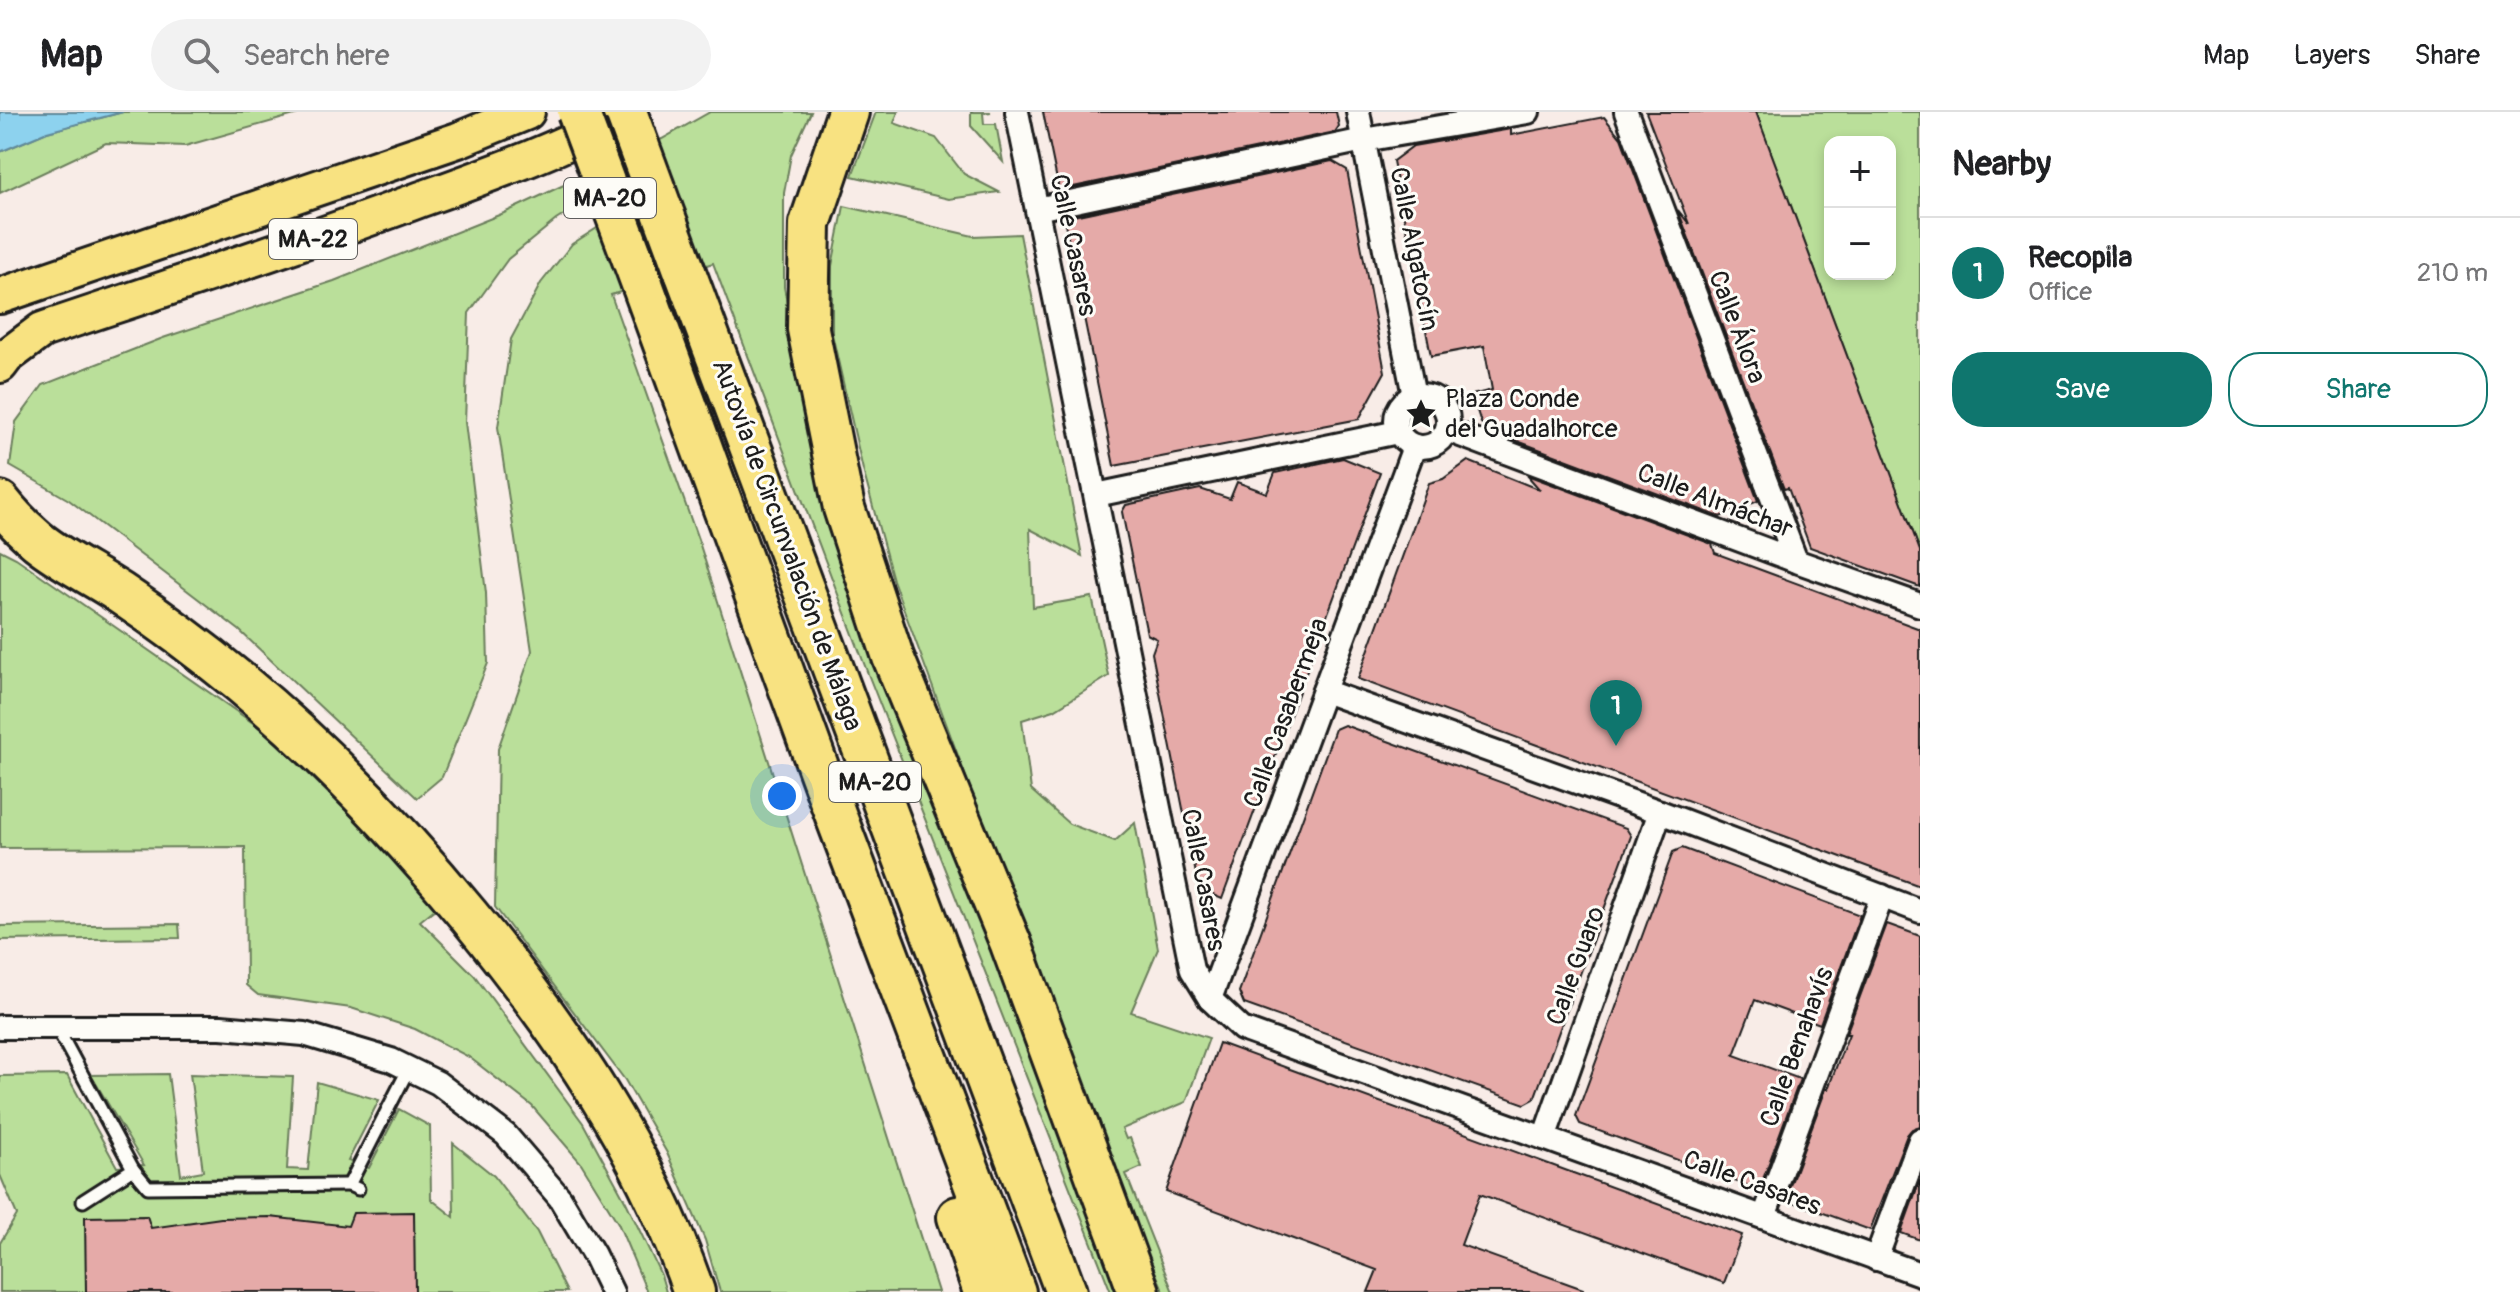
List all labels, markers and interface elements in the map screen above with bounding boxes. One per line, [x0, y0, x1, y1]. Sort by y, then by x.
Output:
search box [151, 19, 711, 91]
text: Map [40, 31, 103, 79]
icon: search [179, 33, 223, 77]
text: Search here [243, 37, 390, 74]
text: Map [2203, 38, 2249, 73]
text: Layers [2293, 38, 2370, 73]
text: Share [2414, 38, 2480, 73]
map controls [1824, 136, 1896, 280]
button: + [1824, 136, 1896, 208]
text: Nearby [1952, 143, 2051, 186]
street label: Calle Algatocín [1382, 164, 1446, 334]
street label: Calle Casares [1042, 171, 1104, 319]
road number: MA-20 [564, 178, 656, 218]
button: − [1824, 208, 1896, 280]
road number: MA-22 [269, 219, 357, 259]
text: Recopila [2028, 239, 2132, 276]
text: 1 [1973, 257, 1983, 289]
text: 210 m [2417, 257, 2488, 289]
street label: Calle Álora [1701, 266, 1773, 388]
text: Office [2028, 276, 2092, 308]
button: Save [1952, 352, 2212, 427]
button: Share [2228, 352, 2488, 427]
street label: Autovía de Circunvalación de Málaga [705, 355, 869, 735]
place label: Plaza Conde del Guadalhorce [1445, 383, 1618, 445]
place icon: Plaza Conde del Guadalhorce [1404, 397, 1438, 431]
street label: Calle Almáchar [1633, 457, 1798, 546]
street label: Calle Casabermeja [1237, 614, 1335, 812]
pin: 1 [1590, 680, 1642, 746]
road number: MA-20 [829, 762, 921, 802]
your location [762, 776, 802, 816]
street label: Calle Casares [1174, 806, 1233, 954]
street label: Calle Guaro [1540, 902, 1612, 1030]
street label: Calle Benahavís [1753, 962, 1841, 1131]
street label: Calle Casares [1679, 1143, 1825, 1223]

